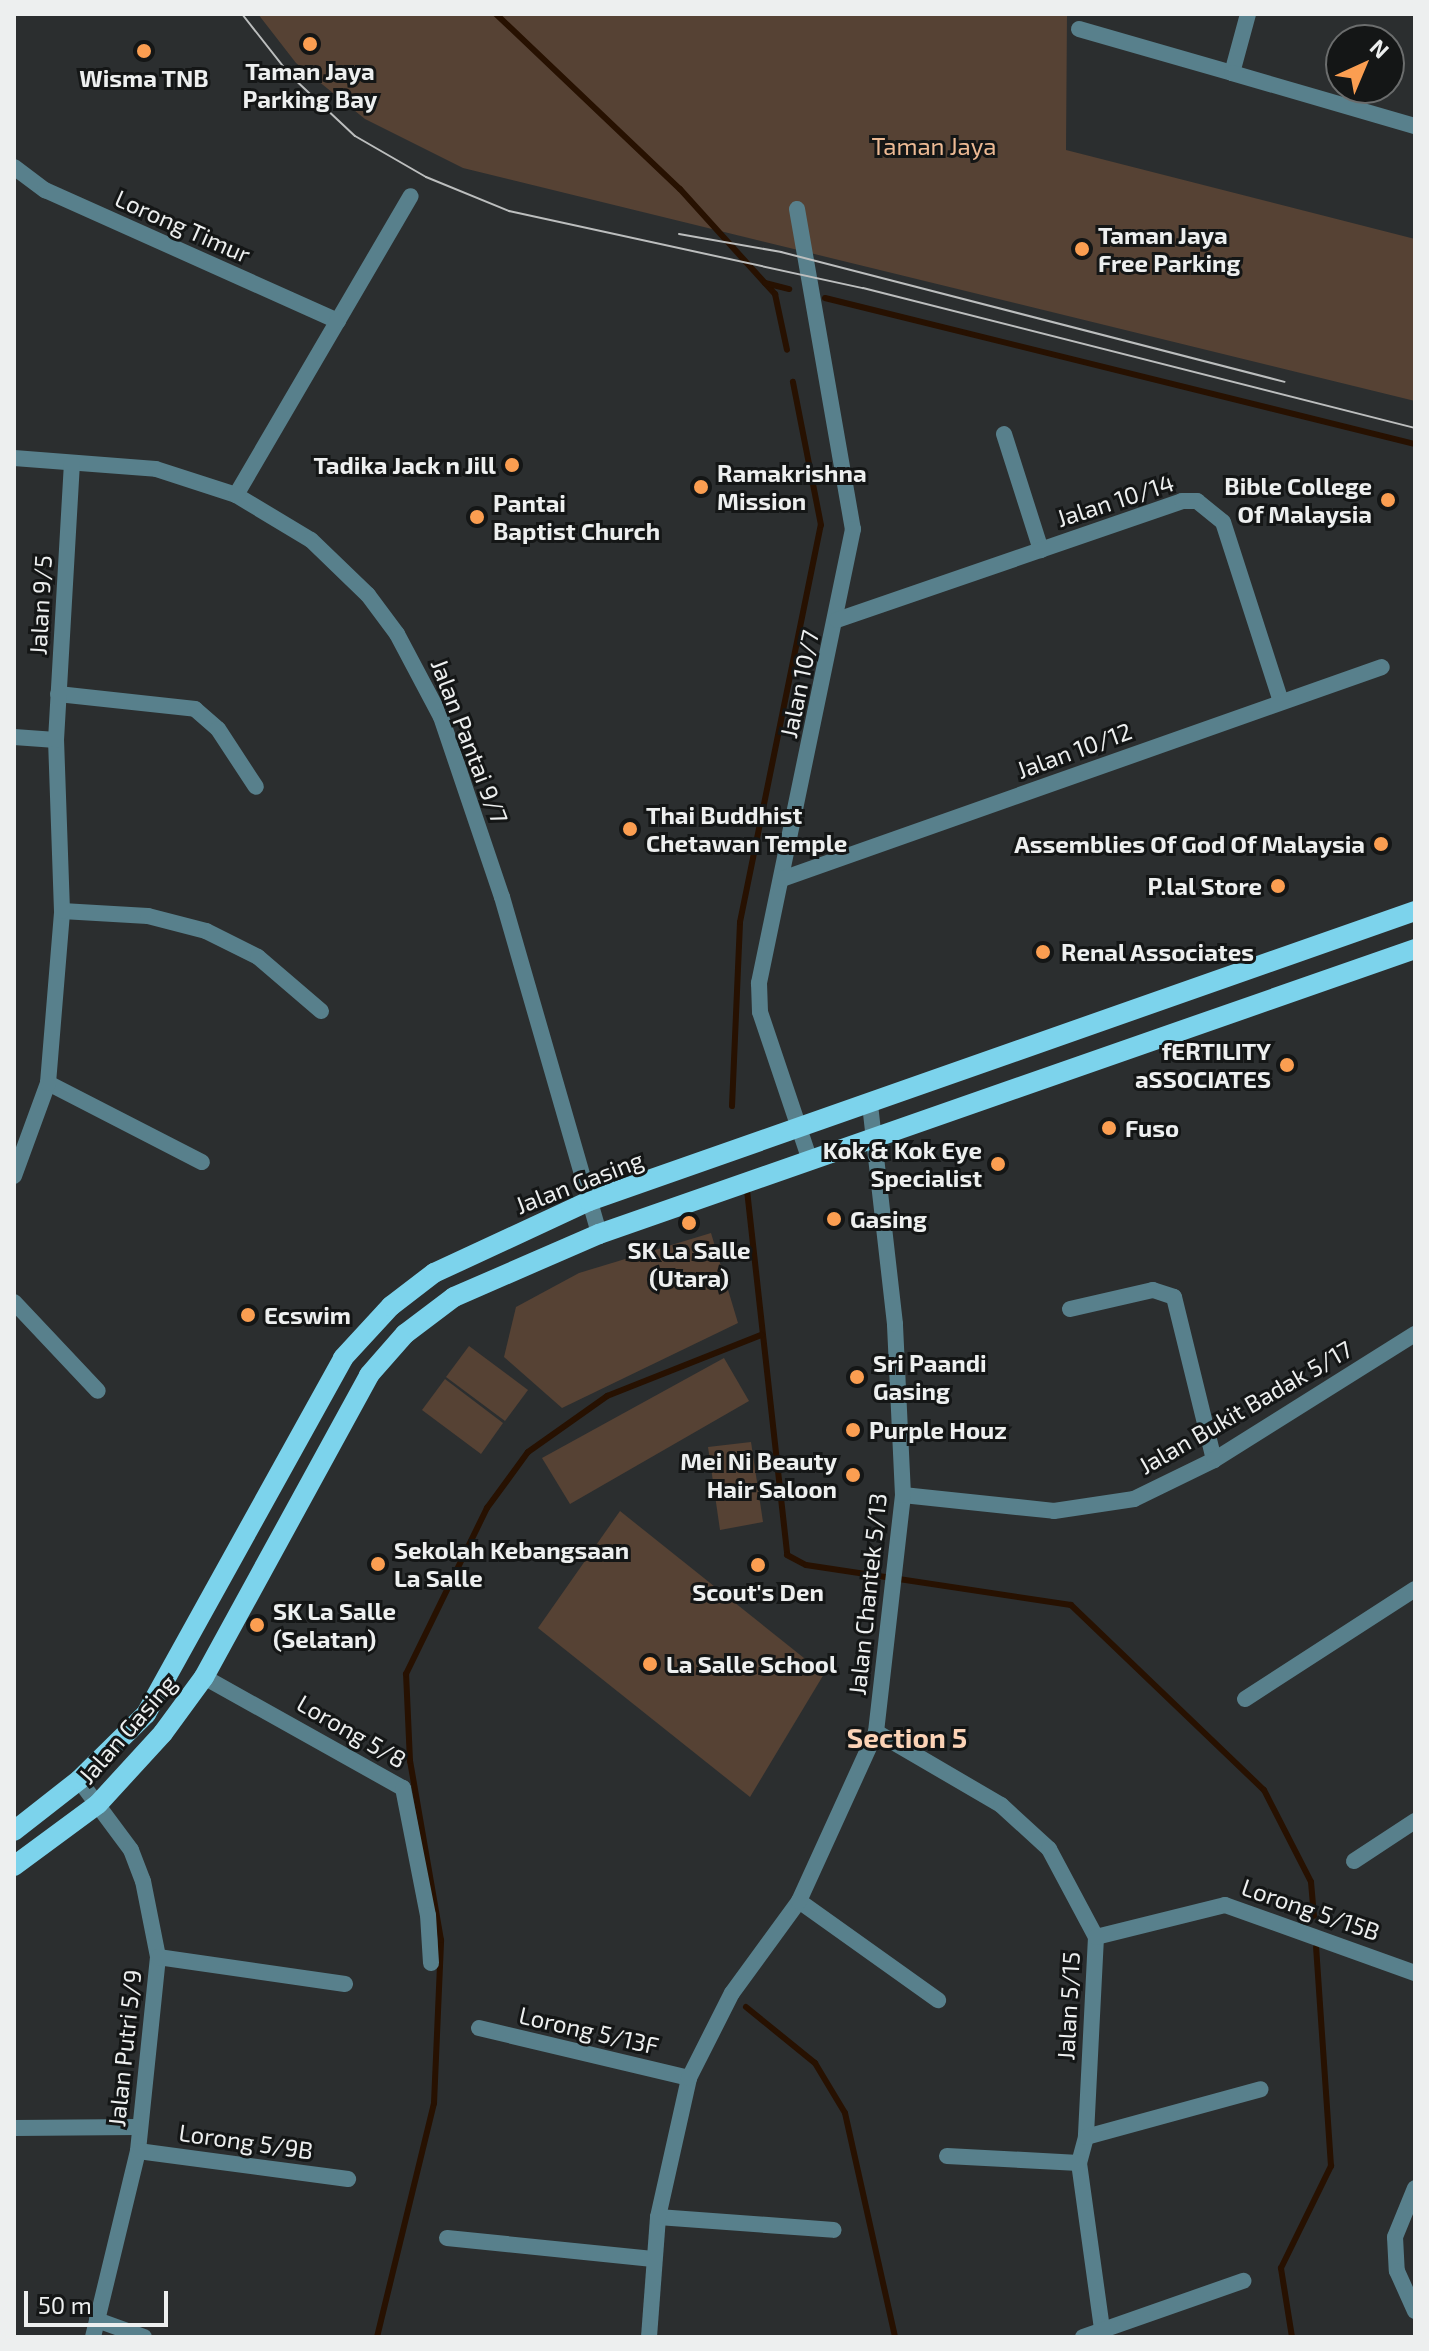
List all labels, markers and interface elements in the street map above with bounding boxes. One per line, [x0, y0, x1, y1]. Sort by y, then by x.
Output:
north arrow [1325, 24, 1405, 104]
text: N [1366, 33, 1395, 63]
marker: Taman Jaya Parking Bay [301, 35, 319, 53]
marker: Wisma TNB [135, 42, 153, 60]
place label: Taman Jaya Parking Bay [243, 57, 377, 113]
place label: Wisma TNB [79, 64, 209, 92]
park label: Taman Jaya [871, 132, 997, 160]
street label: Lorong Timur [111, 183, 255, 269]
place label: Taman Jaya Free Parking [1098, 221, 1240, 277]
marker: Taman Jaya Free Parking [1073, 240, 1091, 258]
place label: Tadika Jack n Jill [312, 451, 496, 479]
marker: Tadika Jack n Jill [503, 456, 521, 474]
place label: Ramakrishna Mission [717, 459, 867, 515]
street label: Jalan 10/14 [1053, 468, 1177, 532]
place label: Bible College Of Malaysia [1224, 472, 1372, 528]
marker: Ramakrishna Mission [692, 478, 710, 496]
place label: Pantai Baptist Church [493, 489, 660, 545]
marker: Bible College Of Malaysia [1379, 491, 1397, 509]
marker: Pantai Baptist Church [468, 508, 486, 526]
street label: Jalan 9/5 [23, 554, 57, 656]
street label: Jalan 10/7 [774, 627, 824, 741]
street label: Jalan Pantai 9/7 [425, 655, 515, 827]
street label: Jalan 10/12 [1013, 716, 1135, 784]
place label: Thai Buddhist Chetawan Temple [646, 801, 848, 857]
marker: Thai Buddhist Chetawan Temple [621, 820, 639, 838]
place label: Assemblies Of God Of Malaysia [1013, 830, 1365, 858]
marker: Assemblies Of God Of Malaysia [1372, 835, 1390, 853]
place label: P.lal Store [1147, 872, 1262, 900]
marker: P.lal Store [1269, 877, 1287, 895]
place label: Renal Associates [1061, 938, 1255, 966]
marker: Renal Associates [1032, 941, 1054, 963]
place label: fERTILITY aSSOCIATES [1135, 1037, 1271, 1093]
marker: fERTILITY aSSOCIATES [1278, 1056, 1296, 1074]
place label: Fuso [1125, 1114, 1179, 1142]
marker: Fuso [1100, 1119, 1118, 1137]
place label: Kok & Kok Eye Specialist [823, 1136, 982, 1192]
street label: Jalan Gasing [511, 1144, 647, 1220]
marker: Kok & Kok Eye Specialist [989, 1155, 1007, 1173]
place label: Gasing [850, 1205, 927, 1233]
marker: Gasing [825, 1210, 843, 1228]
marker: SK La Salle (Utara) [680, 1214, 698, 1232]
place label: SK La Salle (Utara) [627, 1236, 751, 1292]
place label: Ecswim [264, 1301, 351, 1329]
marker: Ecswim [239, 1306, 257, 1324]
street label: Jalan Bukit Badak 5/17 [1133, 1334, 1357, 1480]
place label: Sri Paandi Gasing [873, 1349, 987, 1405]
marker: Sri Paandi Gasing [848, 1368, 866, 1386]
place label: Purple Houz [869, 1416, 1007, 1444]
marker: Purple Houz [844, 1421, 862, 1439]
place label: Mei Ni Beauty Hair Saloon [680, 1447, 837, 1503]
marker: Mei Ni Beauty Hair Saloon [844, 1466, 862, 1484]
street label: Jalan Chantek 5/13 [842, 1491, 892, 1697]
place label: Sekolah Kebangsaan La Salle [394, 1536, 629, 1592]
marker: Sekolah Kebangsaan La Salle [369, 1555, 387, 1573]
marker: Scout's Den [749, 1556, 767, 1574]
place label: Scout's Den [692, 1578, 824, 1606]
place label: SK La Salle (Selatan) [273, 1597, 396, 1653]
marker: SK La Salle (Selatan) [248, 1616, 266, 1634]
place label: La Salle School [666, 1650, 837, 1678]
marker: La Salle School [641, 1655, 659, 1673]
street label: Jalan Gasing [72, 1669, 182, 1789]
street label: Lorong 5/8 [292, 1688, 412, 1774]
district label: Section 5 [847, 1720, 967, 1754]
street label: Lorong 5/15B [1238, 1872, 1384, 1946]
street label: Jalan 5/15 [1051, 1951, 1085, 2061]
street label: Jalan Putri 5/9 [101, 1968, 147, 2128]
street label: Lorong 5/13F [516, 2000, 662, 2060]
street label: Lorong 5/9B [177, 2117, 315, 2165]
scale bar [28, 2275, 172, 2325]
text: 50 m [38, 2290, 92, 2319]

